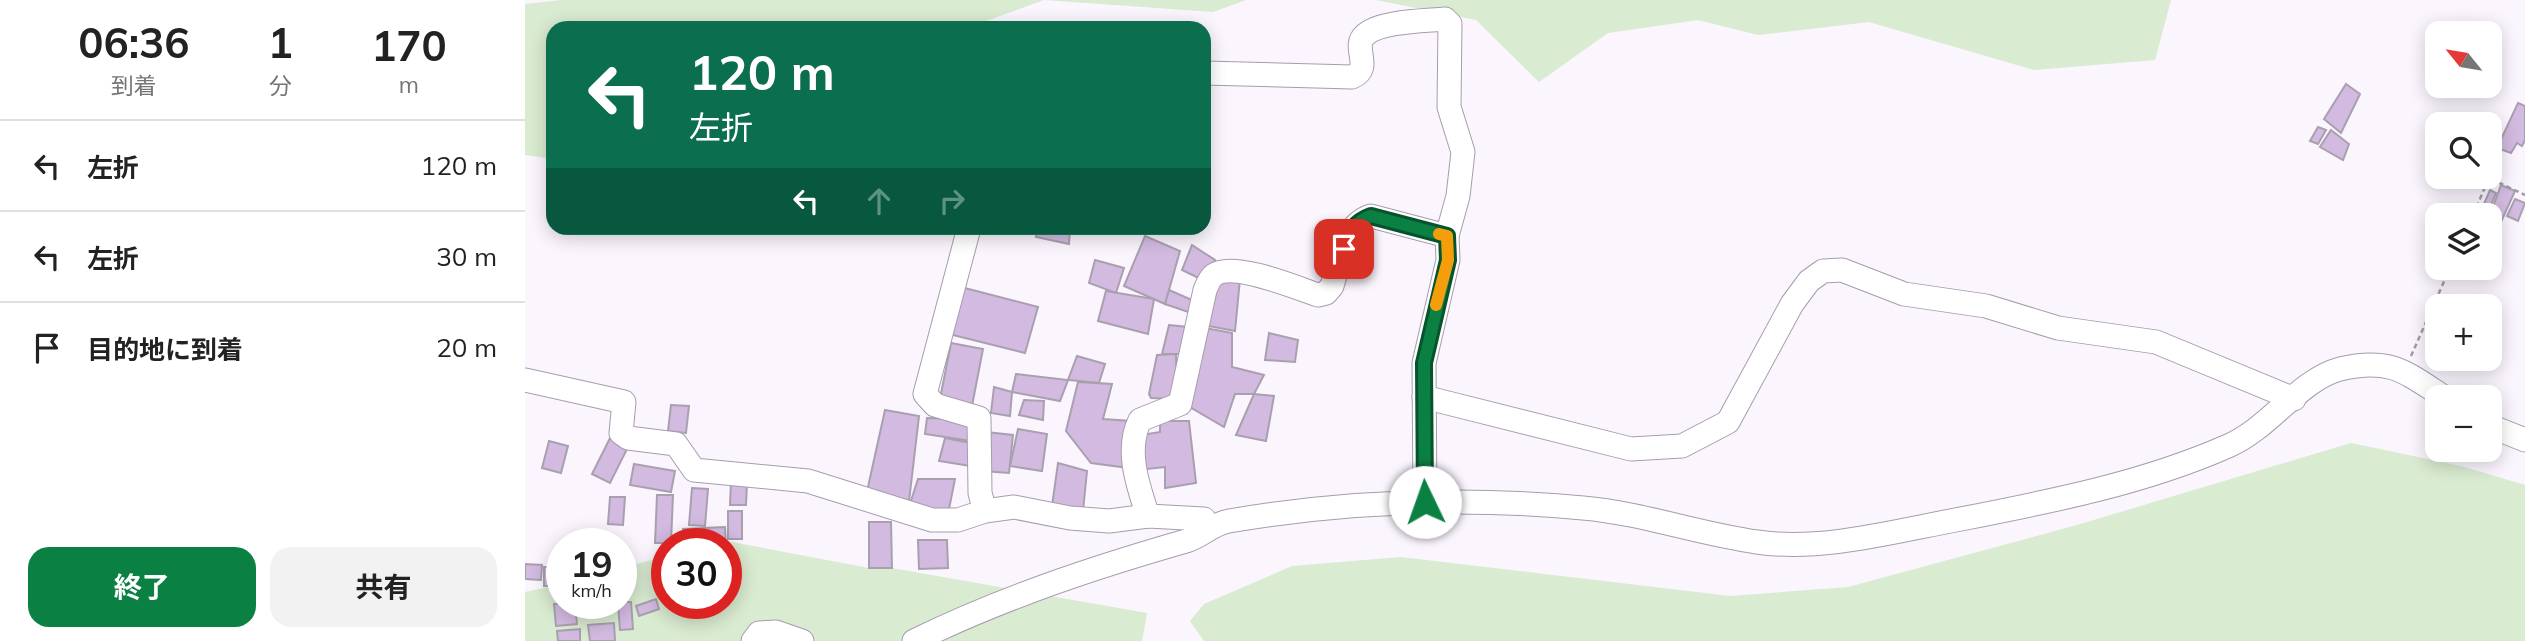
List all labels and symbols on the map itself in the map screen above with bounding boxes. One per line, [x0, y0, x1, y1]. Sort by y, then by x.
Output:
north arrow [2425, 21, 2503, 98]
pin [1314, 219, 1374, 279]
position arrow [1388, 465, 1462, 539]
speed limit sign: 30 [651, 528, 742, 619]

